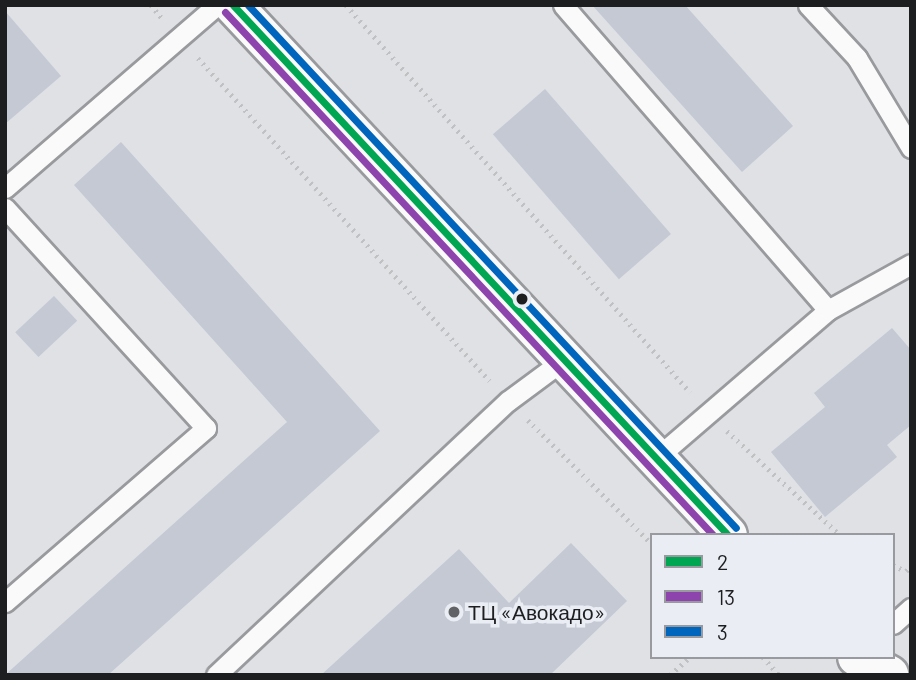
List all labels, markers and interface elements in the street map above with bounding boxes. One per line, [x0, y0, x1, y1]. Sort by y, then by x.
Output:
unlabelled marker [515, 292, 529, 306]
legend [650, 533, 895, 659]
text: 2 [717, 549, 728, 574]
text: 13 [717, 584, 735, 609]
place label: ТЦ «Авокадо» [468, 599, 605, 625]
marker: ТЦ «Авокадо» [446, 604, 462, 620]
text: 3 [717, 619, 728, 644]

